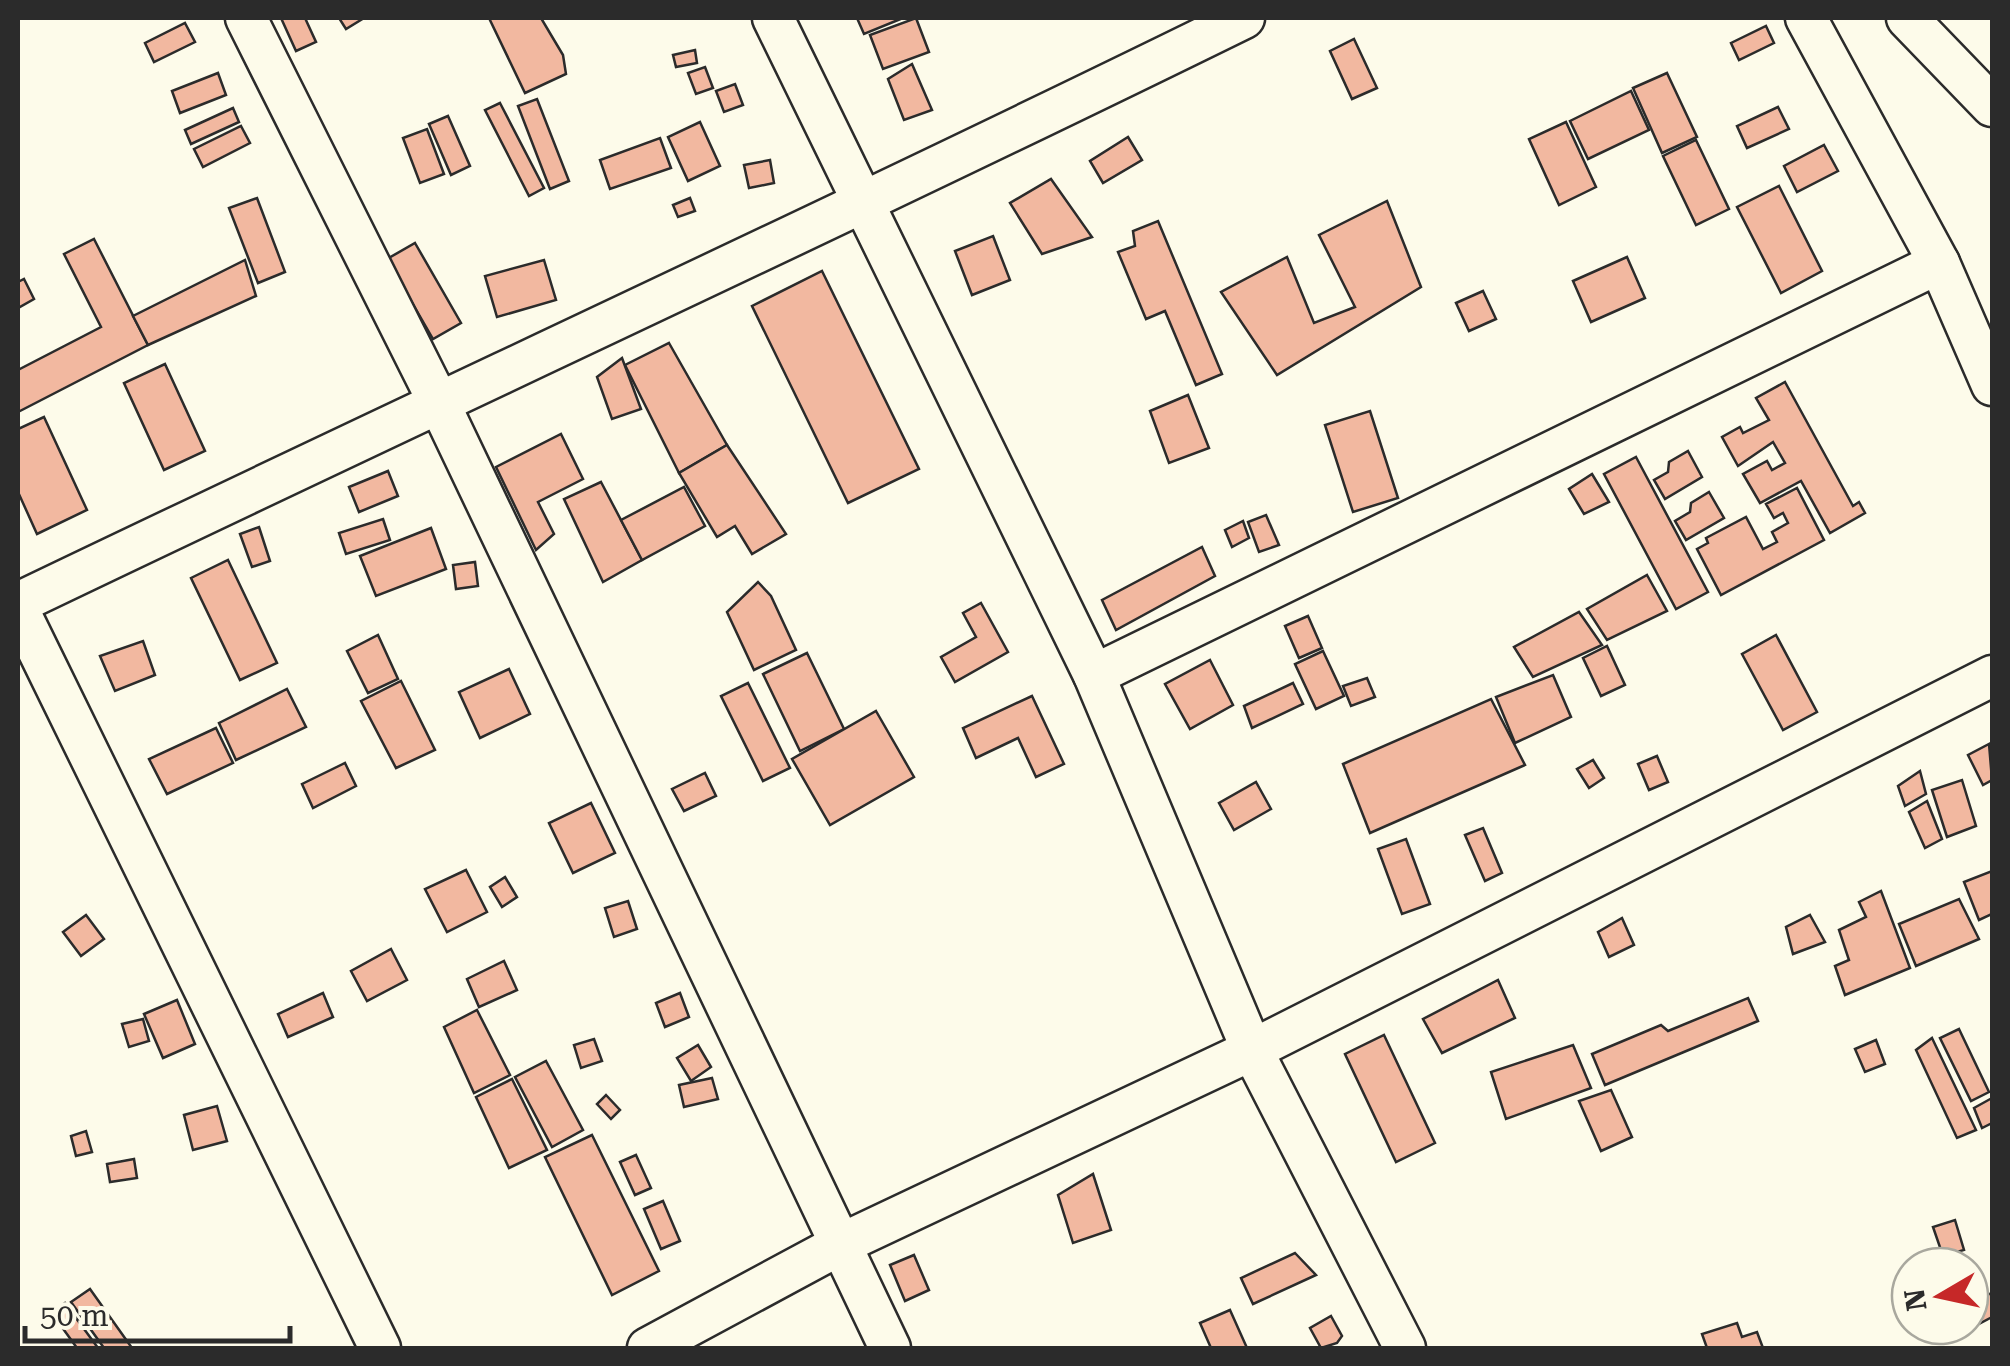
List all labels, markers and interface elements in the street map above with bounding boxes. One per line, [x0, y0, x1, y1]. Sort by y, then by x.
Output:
north arrow [1890, 1246, 1990, 1346]
scale bar [25, 1281, 290, 1343]
text: N [1898, 1287, 1934, 1313]
text: 50 m [40, 1298, 109, 1333]

